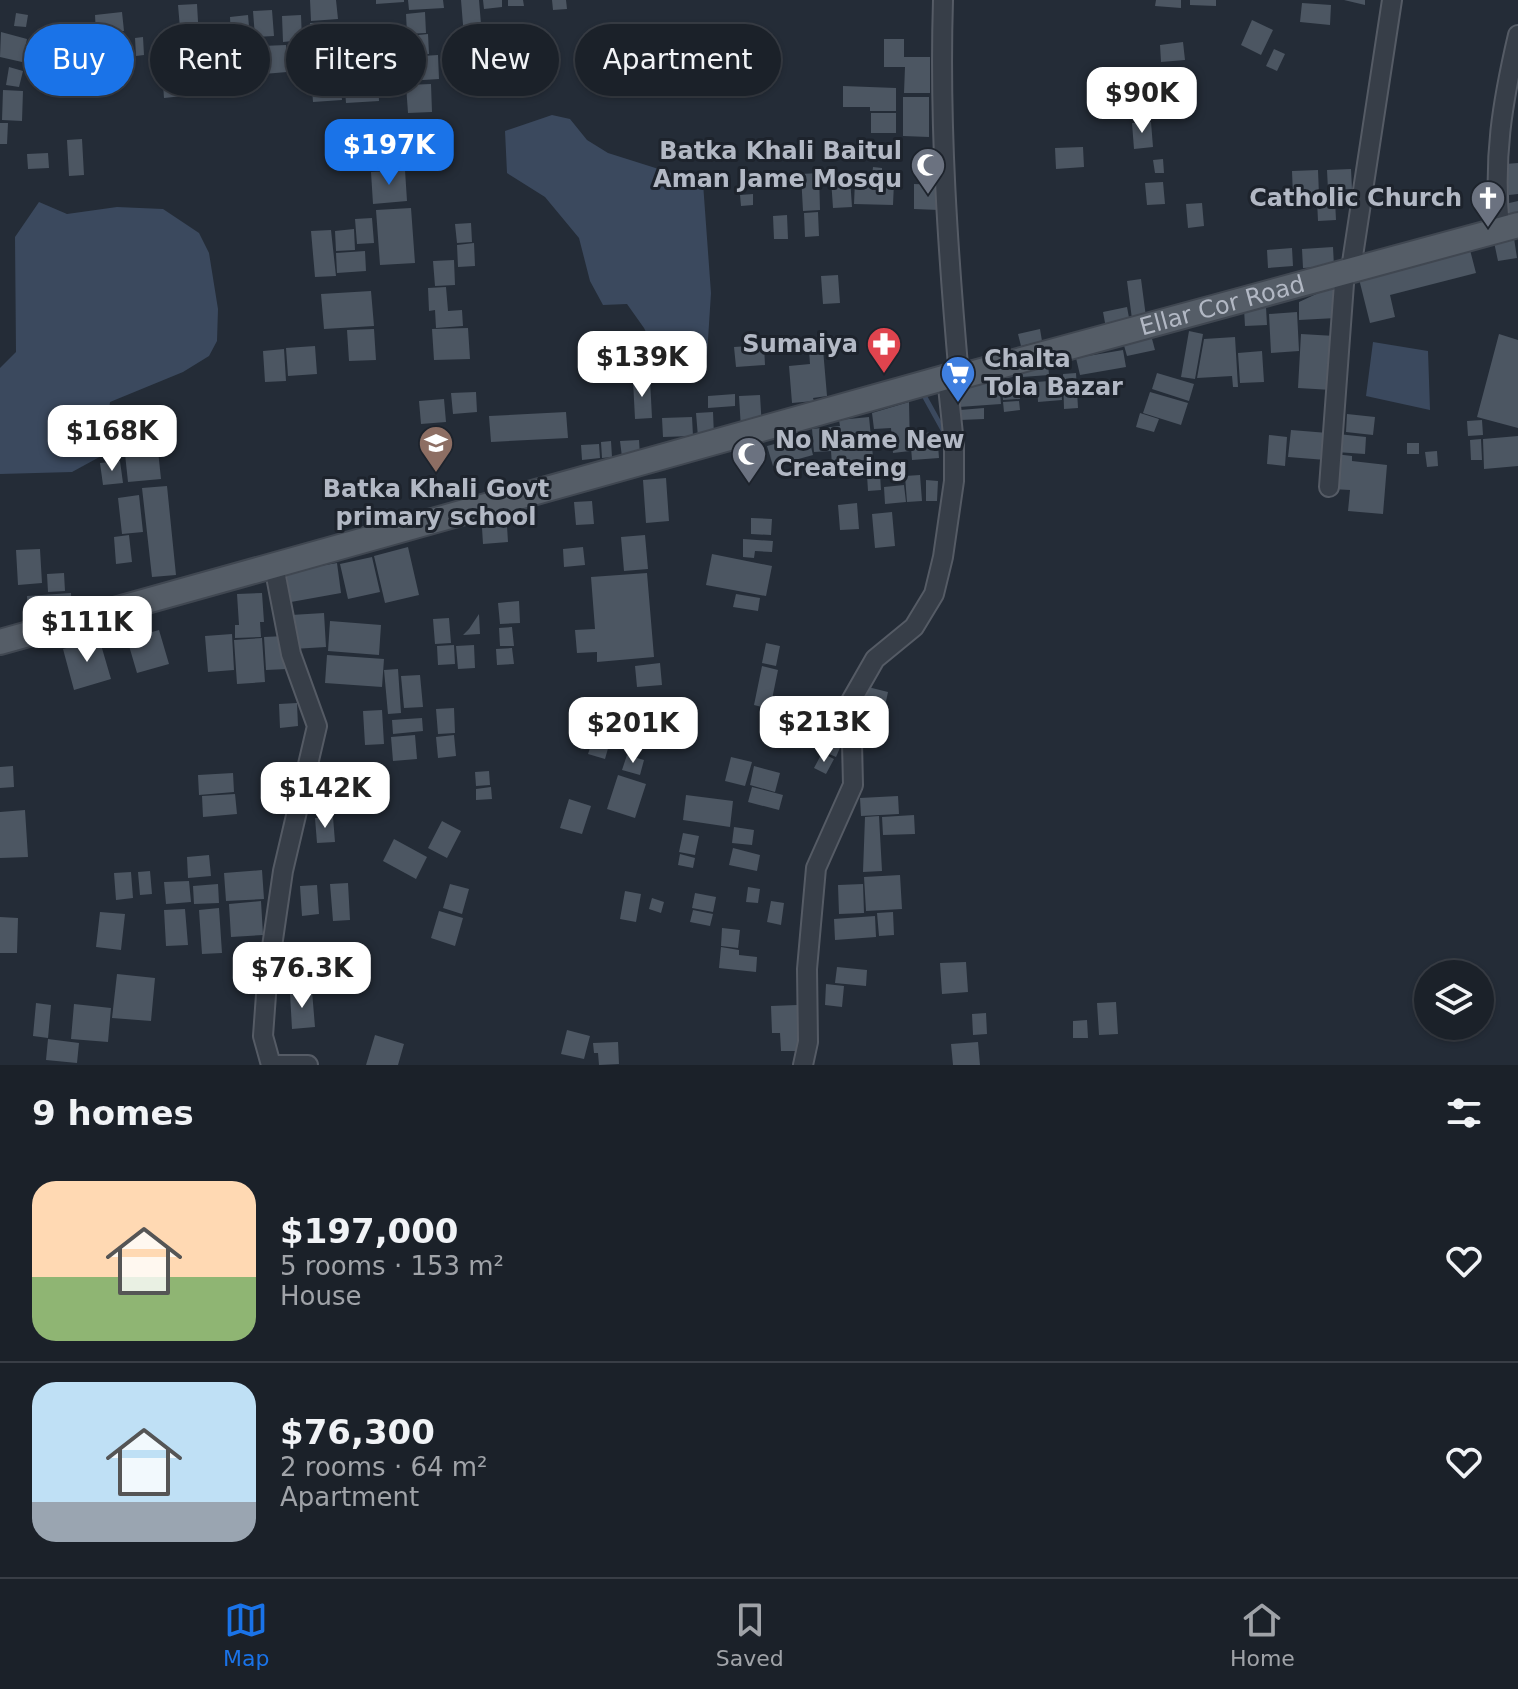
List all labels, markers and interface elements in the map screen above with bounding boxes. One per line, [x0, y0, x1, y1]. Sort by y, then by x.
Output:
chip: Buy [24, 24, 134, 96]
chip: Rent [150, 24, 270, 96]
chip: Filters [286, 24, 426, 96]
chip: New [442, 24, 559, 96]
chip: Apartment [575, 24, 781, 96]
pin: $90K [1095, 67, 1189, 135]
text: $90K [1105, 78, 1179, 108]
pin: $197K [333, 119, 445, 187]
text: $197K [343, 130, 435, 160]
place label: Batka Khali Baitul Aman Jame Mosqu [653, 137, 902, 193]
mosque icon: Batka Khali Baitul Aman Jame Mosqu [909, 146, 947, 196]
church icon: Catholic Church [1469, 179, 1507, 229]
place label: Catholic Church [1249, 184, 1462, 212]
street label: Ellar Cor Road [1136, 270, 1308, 341]
pharmacy icon: Sumaiya [865, 325, 903, 375]
place label: Sumaiya [742, 330, 858, 358]
pin: $139K [586, 331, 698, 399]
text: $139K [596, 342, 688, 372]
place label: Chalta Tola Bazar [984, 345, 1123, 401]
supermarket icon: Chalta Tola Bazar [939, 354, 977, 404]
pin: $168K [56, 405, 168, 473]
text: $168K [66, 416, 158, 446]
school or university icon: Batka Khali Govt primary school [417, 424, 455, 474]
place label: No Name New Createing [775, 426, 964, 482]
mosque icon: No Name New Createing [730, 435, 768, 485]
place label: Batka Khali Govt primary school [323, 475, 549, 531]
pin: $111K [31, 596, 143, 664]
text: $111K [41, 607, 133, 637]
pin: $213K [768, 696, 880, 764]
pin: $201K [577, 697, 689, 765]
text: $213K [778, 707, 870, 737]
text: $201K [587, 708, 679, 738]
pin: $142K [269, 762, 381, 830]
text: $142K [279, 773, 371, 803]
pin: $76.3K [237, 942, 367, 1010]
text: $76.3K [251, 953, 353, 983]
map controls [1414, 960, 1494, 1040]
button: layers [1414, 960, 1494, 1040]
icon: filters [1442, 1091, 1486, 1135]
text: 9 homes [32, 1093, 194, 1133]
text: $197,000 [280, 1211, 459, 1251]
icon: home [96, 1213, 192, 1309]
icon: heart [1442, 1239, 1486, 1283]
text: 5 rooms · 153 m² [280, 1251, 504, 1281]
text: House [280, 1281, 361, 1311]
text: $76,300 [280, 1412, 435, 1452]
icon: home [96, 1414, 192, 1510]
icon: heart [1442, 1440, 1486, 1484]
text: 2 rooms · 64 m² [280, 1452, 488, 1482]
text: Apartment [280, 1482, 419, 1512]
tab: Map [223, 1598, 270, 1671]
tab: Saved [716, 1598, 784, 1671]
tab: Home [1230, 1598, 1295, 1671]

